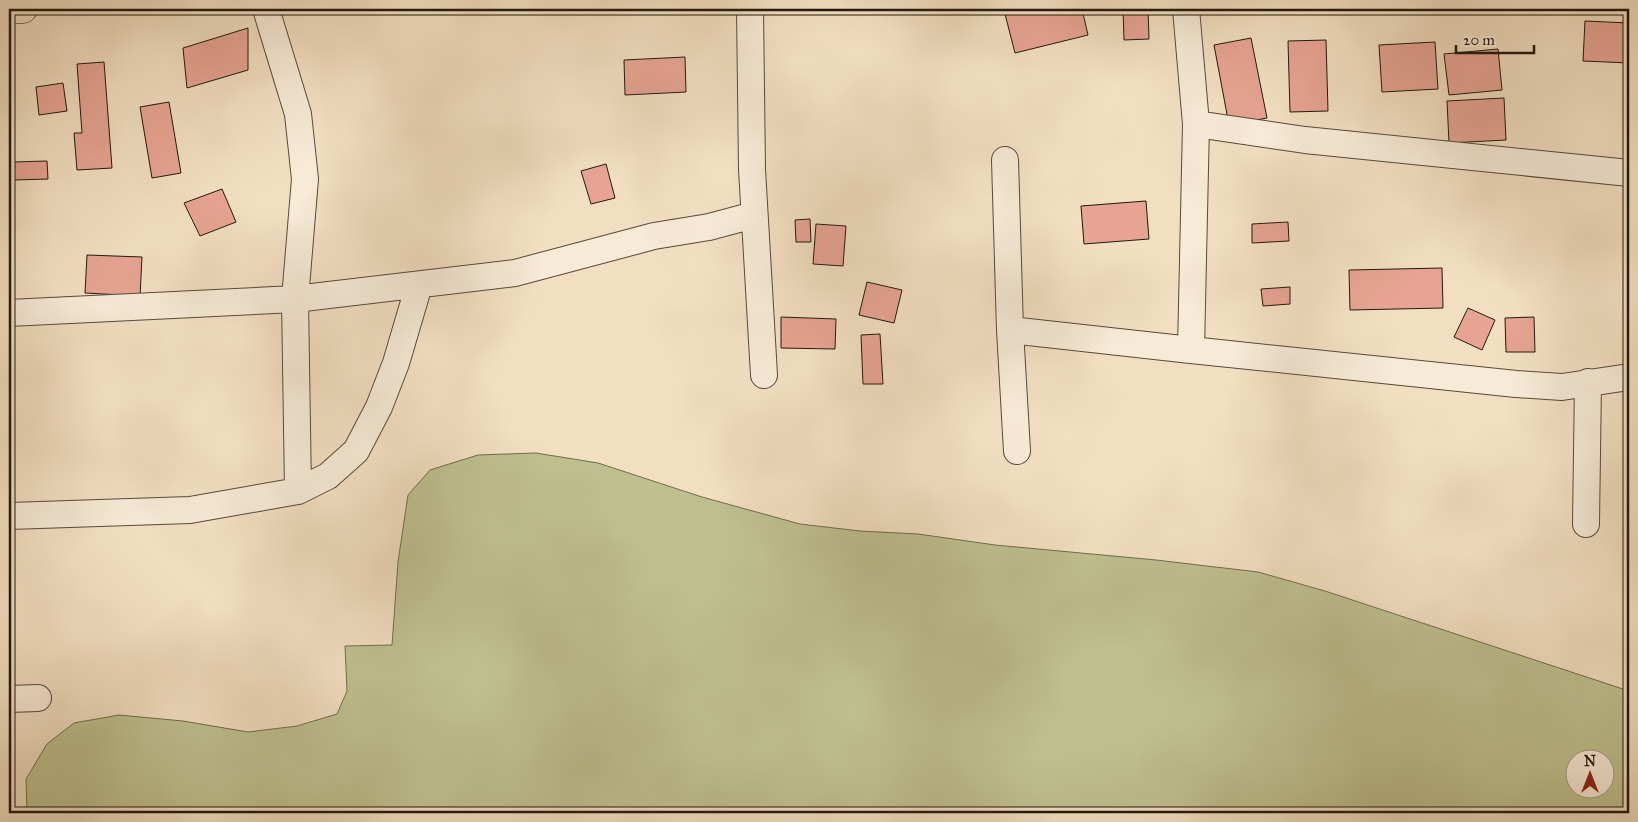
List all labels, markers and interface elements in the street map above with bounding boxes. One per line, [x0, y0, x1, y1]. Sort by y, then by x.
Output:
scale bar [1456, 22, 1533, 54]
text: 20 m [1463, 31, 1495, 49]
north arrow [1566, 750, 1616, 800]
text: N [1584, 753, 1596, 770]

